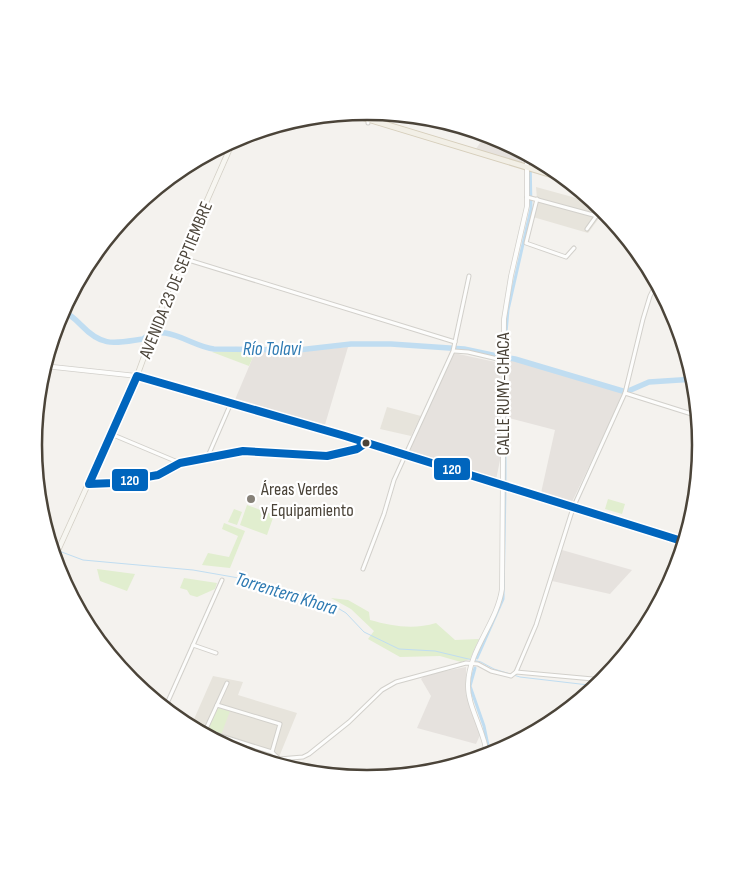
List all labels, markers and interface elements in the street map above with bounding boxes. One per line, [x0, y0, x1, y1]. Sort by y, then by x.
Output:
street label: AVENIDA 23 DE SEPTIEMBRE [135, 199, 217, 362]
street label: CALLE RUMY-CHACA [493, 332, 514, 455]
water label: Río Tolavi [243, 338, 302, 361]
unlabelled marker [361, 438, 371, 448]
line badge: 120 [433, 457, 471, 481]
text: 120 [443, 461, 462, 478]
line badge: 120 [111, 468, 149, 492]
text: 120 [121, 472, 140, 489]
place label: Áreas Verdes y Equipamiento [260, 479, 354, 521]
marker: Áreas Verdes y Equipamiento [245, 493, 257, 505]
water label: Torrentera Khora [232, 568, 340, 620]

